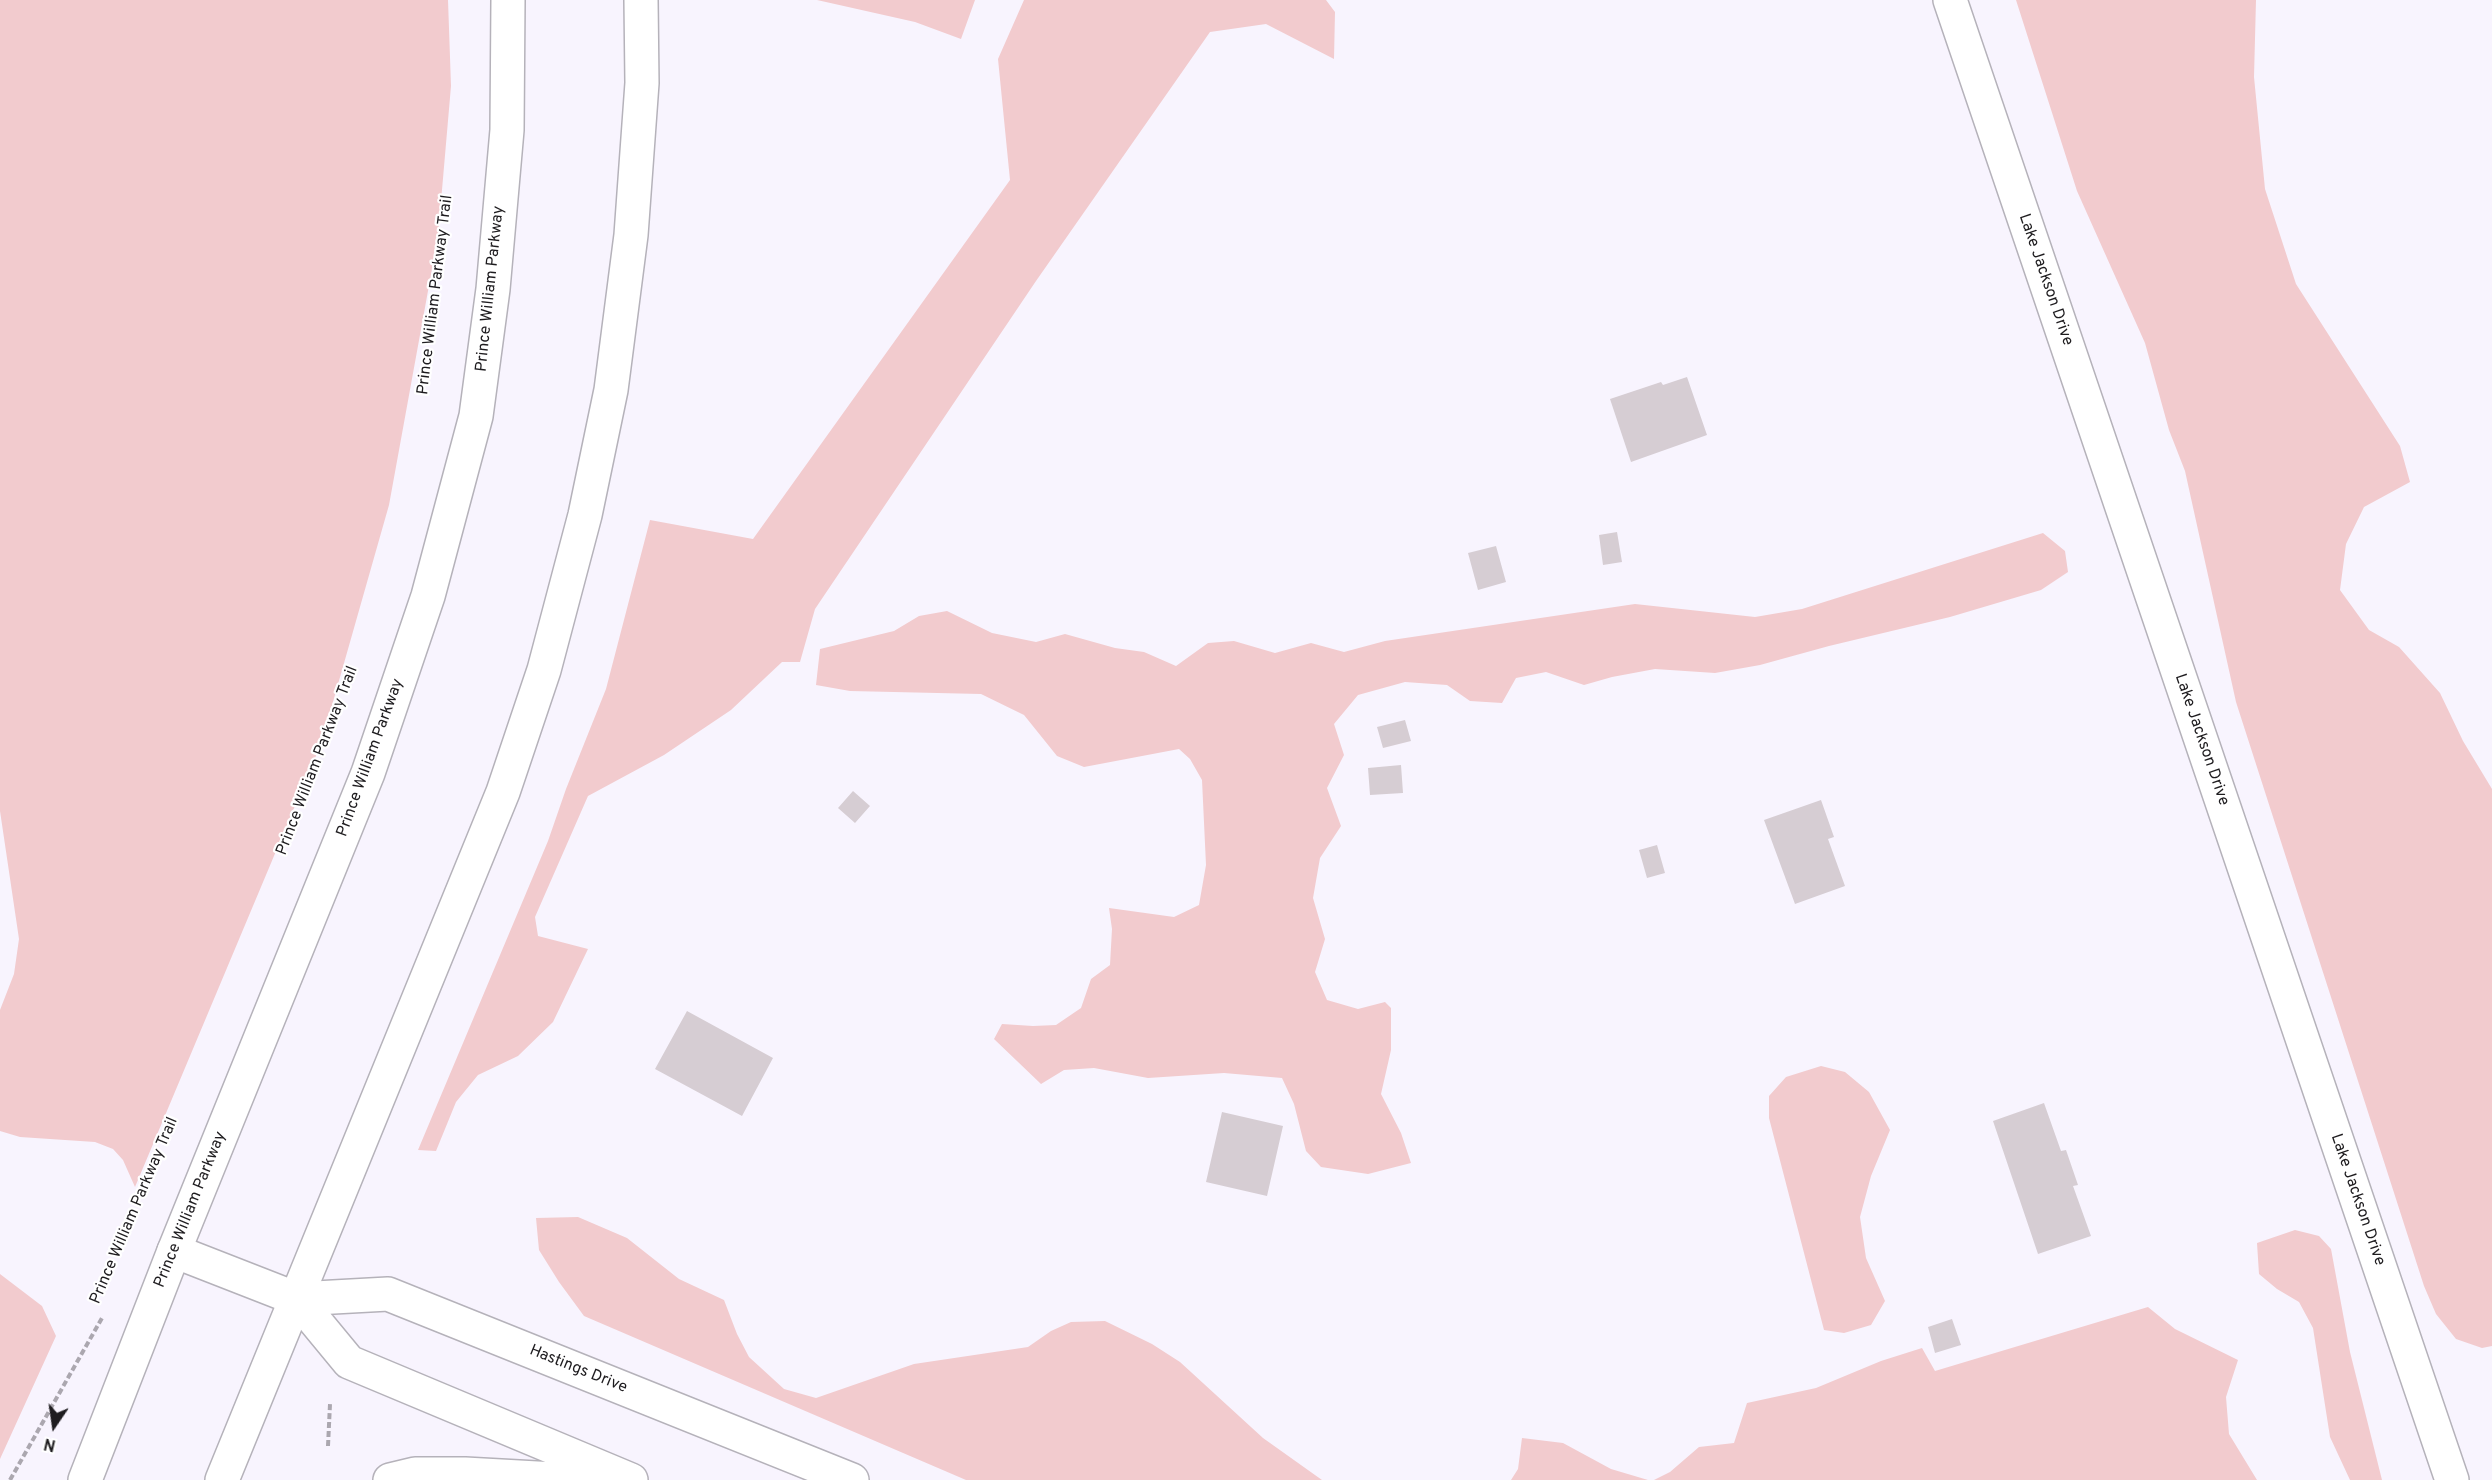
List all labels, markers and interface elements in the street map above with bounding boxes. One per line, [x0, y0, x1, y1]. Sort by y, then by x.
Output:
street label: Prince William Parkway Trail [414, 194, 458, 396]
street label: Prince William Parkway [473, 205, 509, 373]
street label: Lake Jackson Drive [2013, 212, 2077, 348]
street label: Prince William Parkway Trail [273, 664, 363, 858]
street label: Lake Jackson Drive [2169, 672, 2233, 808]
street label: Prince William Parkway [333, 676, 409, 840]
street label: Prince William Parkway Trail [87, 1115, 183, 1307]
street label: Prince William Parkway [151, 1129, 231, 1291]
street label: Lake Jackson Drive [2325, 1132, 2389, 1268]
street label: Hastings Drive [526, 1342, 630, 1398]
north arrow [24, 1396, 84, 1456]
text: N [42, 1433, 58, 1455]

